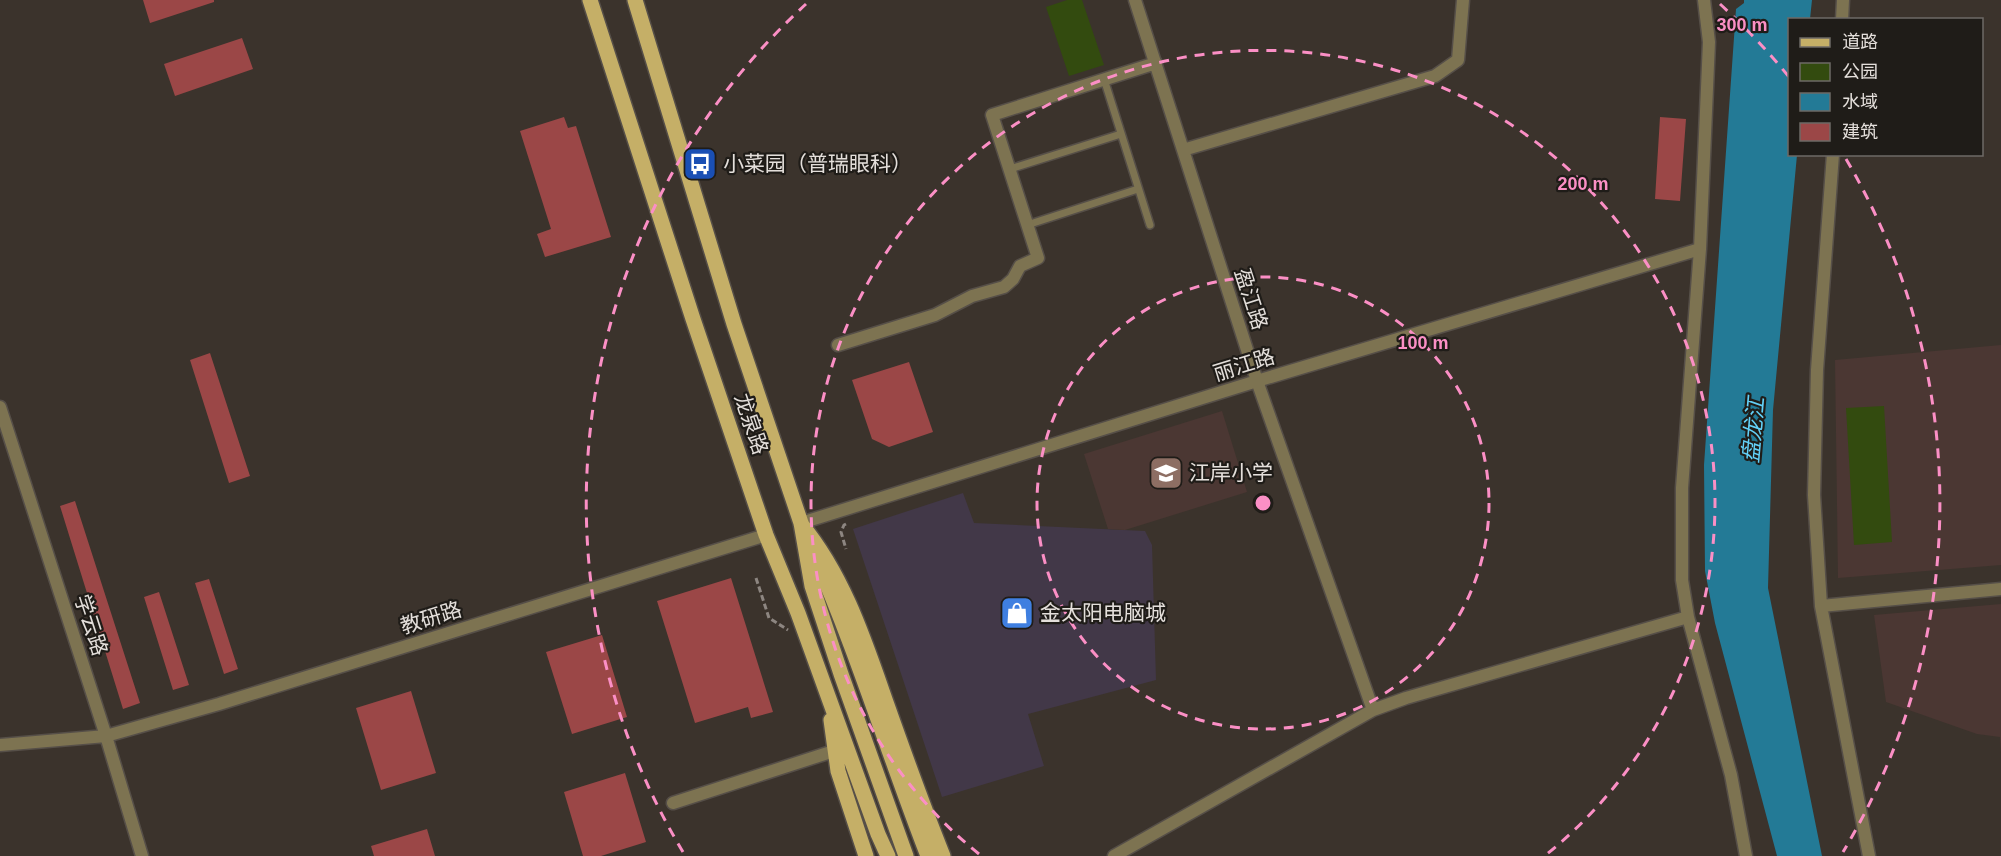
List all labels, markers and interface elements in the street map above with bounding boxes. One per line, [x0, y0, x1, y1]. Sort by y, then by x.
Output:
text: 300 m [1716, 15, 1768, 35]
legend [1788, 18, 1983, 156]
text: 道路 [1842, 32, 1878, 52]
text: 公园 [1842, 62, 1878, 82]
text: 水域 [1842, 92, 1878, 112]
text: 建筑 [1842, 122, 1878, 142]
bus stop icon: 小菜园（普瑞眼科） [682, 146, 718, 182]
place label: 小菜园（普瑞眼科） [723, 152, 912, 175]
text: 200 m [1557, 174, 1609, 194]
street label: 盈江路 [1231, 265, 1272, 332]
text: 100 m [1397, 333, 1449, 353]
street label: 丽江路 [1210, 344, 1277, 385]
street label: 龙泉路 [730, 390, 773, 457]
water label: 盘龙江 [1738, 394, 1769, 464]
school or university icon: 江岸小学 [1148, 455, 1184, 491]
place label: 江岸小学 [1189, 461, 1273, 484]
centre of rings [1253, 493, 1273, 513]
street label: 学云路 [71, 591, 112, 658]
shop icon: 金太阳电脑城 [999, 595, 1035, 631]
street label: 教研路 [397, 597, 464, 638]
place label: 金太阳电脑城 [1040, 601, 1166, 624]

